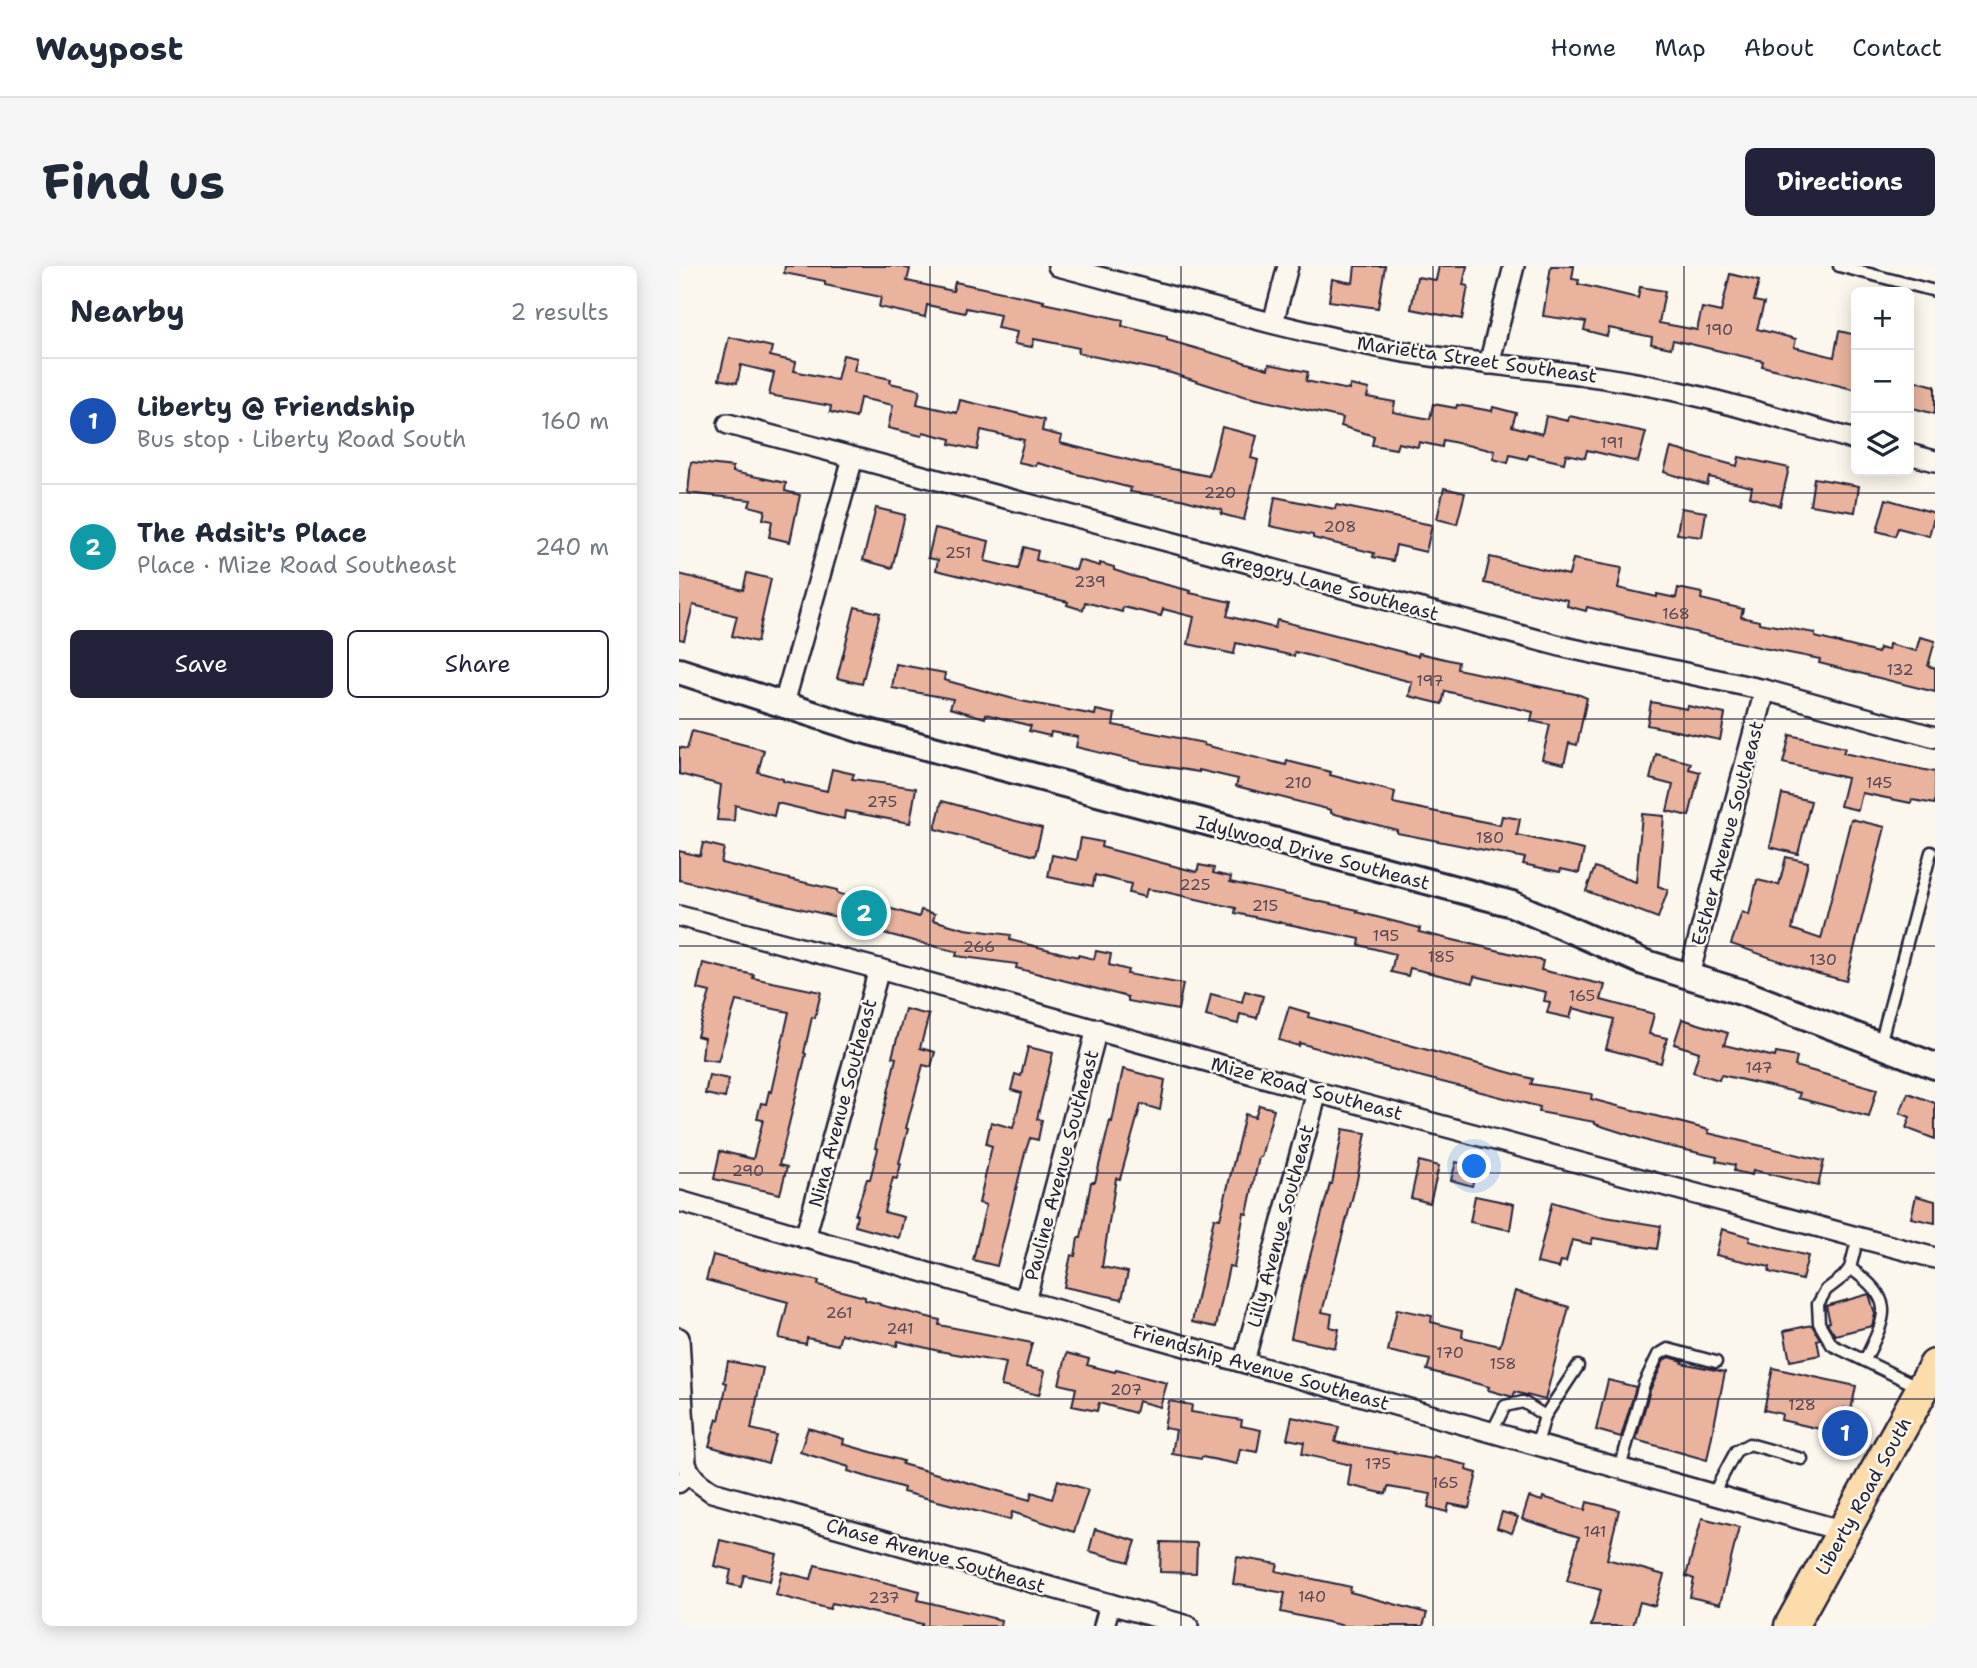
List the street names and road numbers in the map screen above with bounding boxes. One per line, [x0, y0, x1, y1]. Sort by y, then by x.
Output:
street label: Marietta Street Southeast [1355, 330, 1599, 389]
street label: Gregory Lane Southeast [1218, 544, 1441, 627]
street label: Esther Avenue Southeast [1685, 718, 1770, 948]
street label: Idylwood Drive Southeast [1193, 809, 1432, 896]
street label: Nina Avenue Southeast [803, 996, 882, 1210]
street label: Pauline Avenue Southeast [1019, 1047, 1104, 1283]
street label: Mize Road Southeast [1208, 1051, 1405, 1126]
street label: Lilly Avenue Southeast [1241, 1122, 1320, 1330]
street label: Friendship Avenue Southeast [1130, 1319, 1392, 1416]
street label: Liberty Road South [1810, 1413, 1917, 1580]
street label: Chase Avenue Southeast [823, 1512, 1048, 1599]

